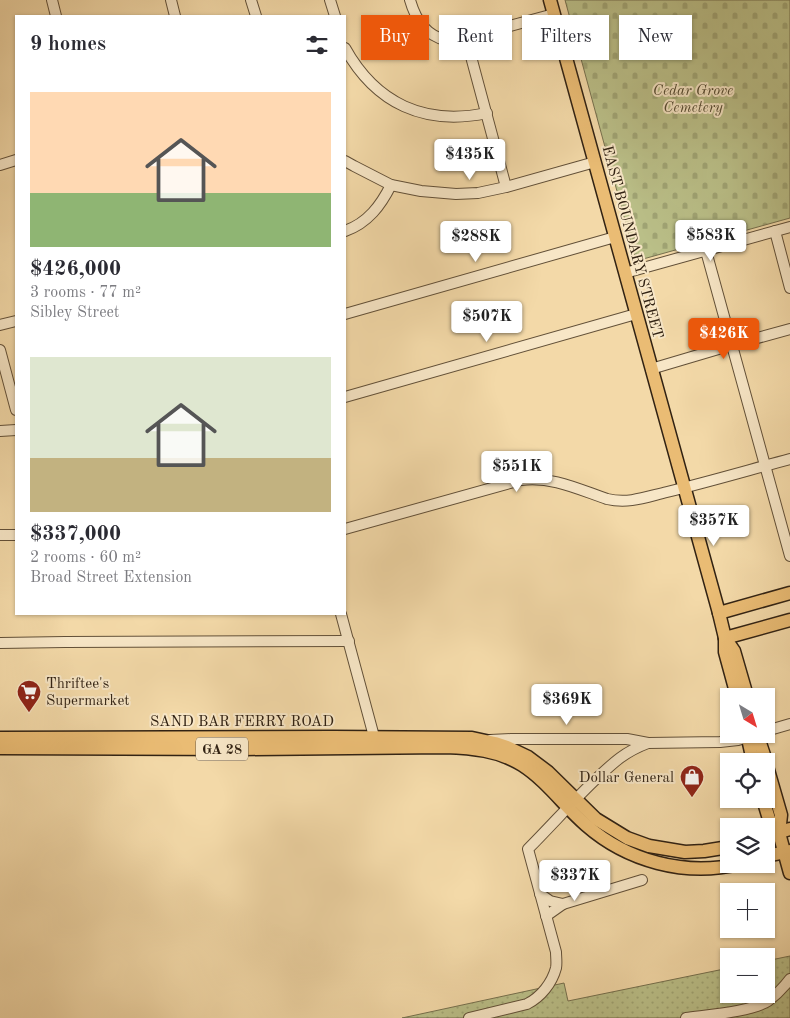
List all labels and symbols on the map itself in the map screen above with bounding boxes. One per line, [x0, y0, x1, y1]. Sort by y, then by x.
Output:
park label: Cedar Grove Cemetery [653, 84, 733, 116]
pin: $435K [435, 138, 505, 181]
street label: EAST BOUNDARY STREET [599, 144, 665, 341]
pin: $288K [441, 220, 511, 263]
pin: $583K [676, 220, 746, 262]
pin: $507K [452, 300, 522, 343]
pin: $426K [689, 318, 759, 360]
pin: $551K [482, 450, 552, 493]
pin: $357K [679, 504, 749, 547]
place label: Thriftee's Supermarket [46, 677, 130, 709]
supermarket icon: Thriftee's Supermarket [16, 679, 42, 713]
pin: $369K [532, 684, 602, 726]
north arrow [720, 688, 775, 742]
street label: SAND BAR FERRY ROAD [150, 715, 334, 730]
road number: GA 28 [196, 738, 248, 761]
shop icon: Dollar General [679, 764, 705, 798]
place label: Dollar General [579, 771, 674, 786]
pin: $337K [540, 860, 610, 902]

